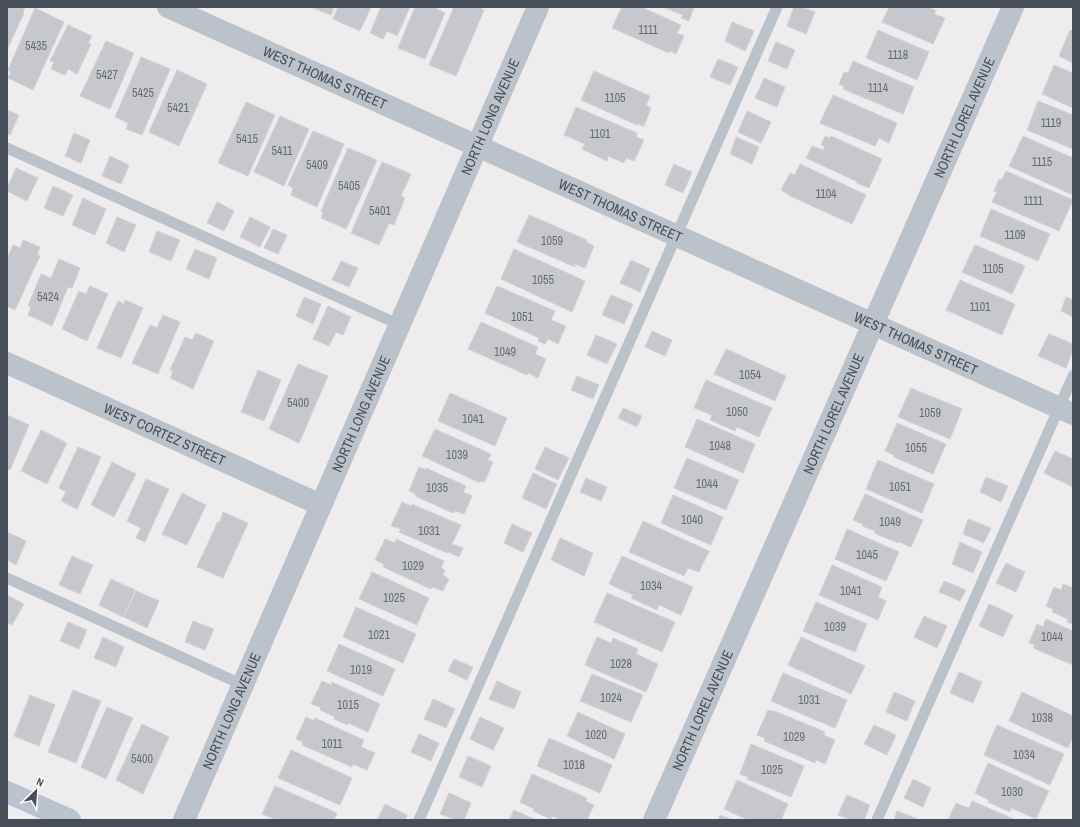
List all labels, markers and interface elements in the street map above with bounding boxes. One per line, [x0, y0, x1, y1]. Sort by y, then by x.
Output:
house number: 1111 [638, 22, 658, 38]
house number: 5435 [25, 38, 47, 54]
street label: WEST THOMAS STREET [260, 42, 390, 113]
house number: 1118 [888, 47, 908, 63]
street label: NORTH LOREL AVENUE [930, 54, 999, 181]
street label: NORTH LONG AVENUE [457, 56, 523, 178]
house number: 5427 [96, 67, 118, 83]
house number: 1114 [868, 80, 889, 96]
house number: 5425 [132, 85, 154, 101]
house number: 1105 [604, 90, 626, 106]
house number: 5421 [167, 100, 189, 116]
house number: 1119 [1041, 115, 1061, 131]
house number: 1101 [589, 126, 611, 142]
house number: 5415 [236, 131, 258, 147]
house number: 5411 [271, 143, 293, 159]
house number: 1115 [1032, 154, 1053, 170]
house number: 5409 [306, 157, 328, 173]
street label: WEST THOMAS STREET [556, 175, 685, 246]
house number: 5405 [338, 178, 360, 194]
house number: 1104 [815, 186, 837, 202]
house number: 1111 [1023, 193, 1043, 209]
house number: 5401 [369, 203, 391, 219]
house number: 1109 [1004, 227, 1026, 243]
house number: 1059 [541, 233, 563, 249]
house number: 1105 [982, 261, 1004, 277]
house number: 1055 [532, 272, 554, 288]
house number: 5424 [37, 289, 59, 305]
house number: 1101 [969, 299, 991, 315]
street label: WEST THOMAS STREET [851, 308, 981, 379]
house number: 1051 [511, 309, 533, 325]
house number: 1049 [494, 344, 516, 360]
street label: NORTH LOREL AVENUE [799, 351, 868, 477]
street label: NORTH LONG AVENUE [328, 353, 394, 475]
house number: 1054 [739, 367, 761, 383]
house number: 5400 [287, 395, 309, 411]
street label: WEST CORTEZ STREET [101, 399, 228, 470]
house number: 1050 [726, 404, 748, 420]
house number: 1059 [919, 405, 941, 421]
house number: 1041 [462, 411, 484, 427]
house number: 1048 [709, 438, 731, 454]
house number: 1055 [905, 440, 927, 456]
house number: 1039 [446, 447, 468, 463]
house number: 1044 [696, 476, 718, 492]
house number: 1051 [889, 479, 911, 495]
house number: 1035 [426, 480, 448, 496]
house number: 1040 [681, 512, 703, 528]
house number: 1049 [879, 514, 901, 530]
house number: 1031 [418, 523, 440, 539]
house number: 1045 [856, 547, 878, 563]
house number: 1029 [402, 558, 424, 574]
house number: 1034 [640, 578, 662, 594]
house number: 1041 [840, 583, 862, 599]
house number: 1025 [383, 590, 405, 606]
house number: 1039 [824, 619, 846, 635]
house number: 1021 [368, 627, 390, 643]
house number: 1044 [1041, 629, 1063, 645]
street label: NORTH LOREL AVENUE [668, 647, 737, 773]
street label: NORTH LONG AVENUE [198, 650, 265, 772]
house number: 1028 [610, 656, 632, 672]
house number: 1019 [350, 662, 372, 678]
house number: 1024 [600, 690, 622, 706]
house number: 1031 [798, 692, 820, 708]
house number: 1015 [337, 697, 359, 713]
house number: 1038 [1031, 710, 1053, 726]
house number: 1020 [585, 727, 607, 743]
house number: 1029 [783, 729, 805, 745]
house number: 1011 [321, 736, 343, 752]
house number: 1034 [1013, 747, 1035, 763]
house number: 5400 [131, 751, 153, 767]
house number: 1018 [563, 757, 585, 773]
house number: 1025 [761, 762, 783, 778]
north arrow [16, 771, 56, 811]
text: N [34, 774, 46, 790]
house number: 1030 [1001, 784, 1023, 800]

